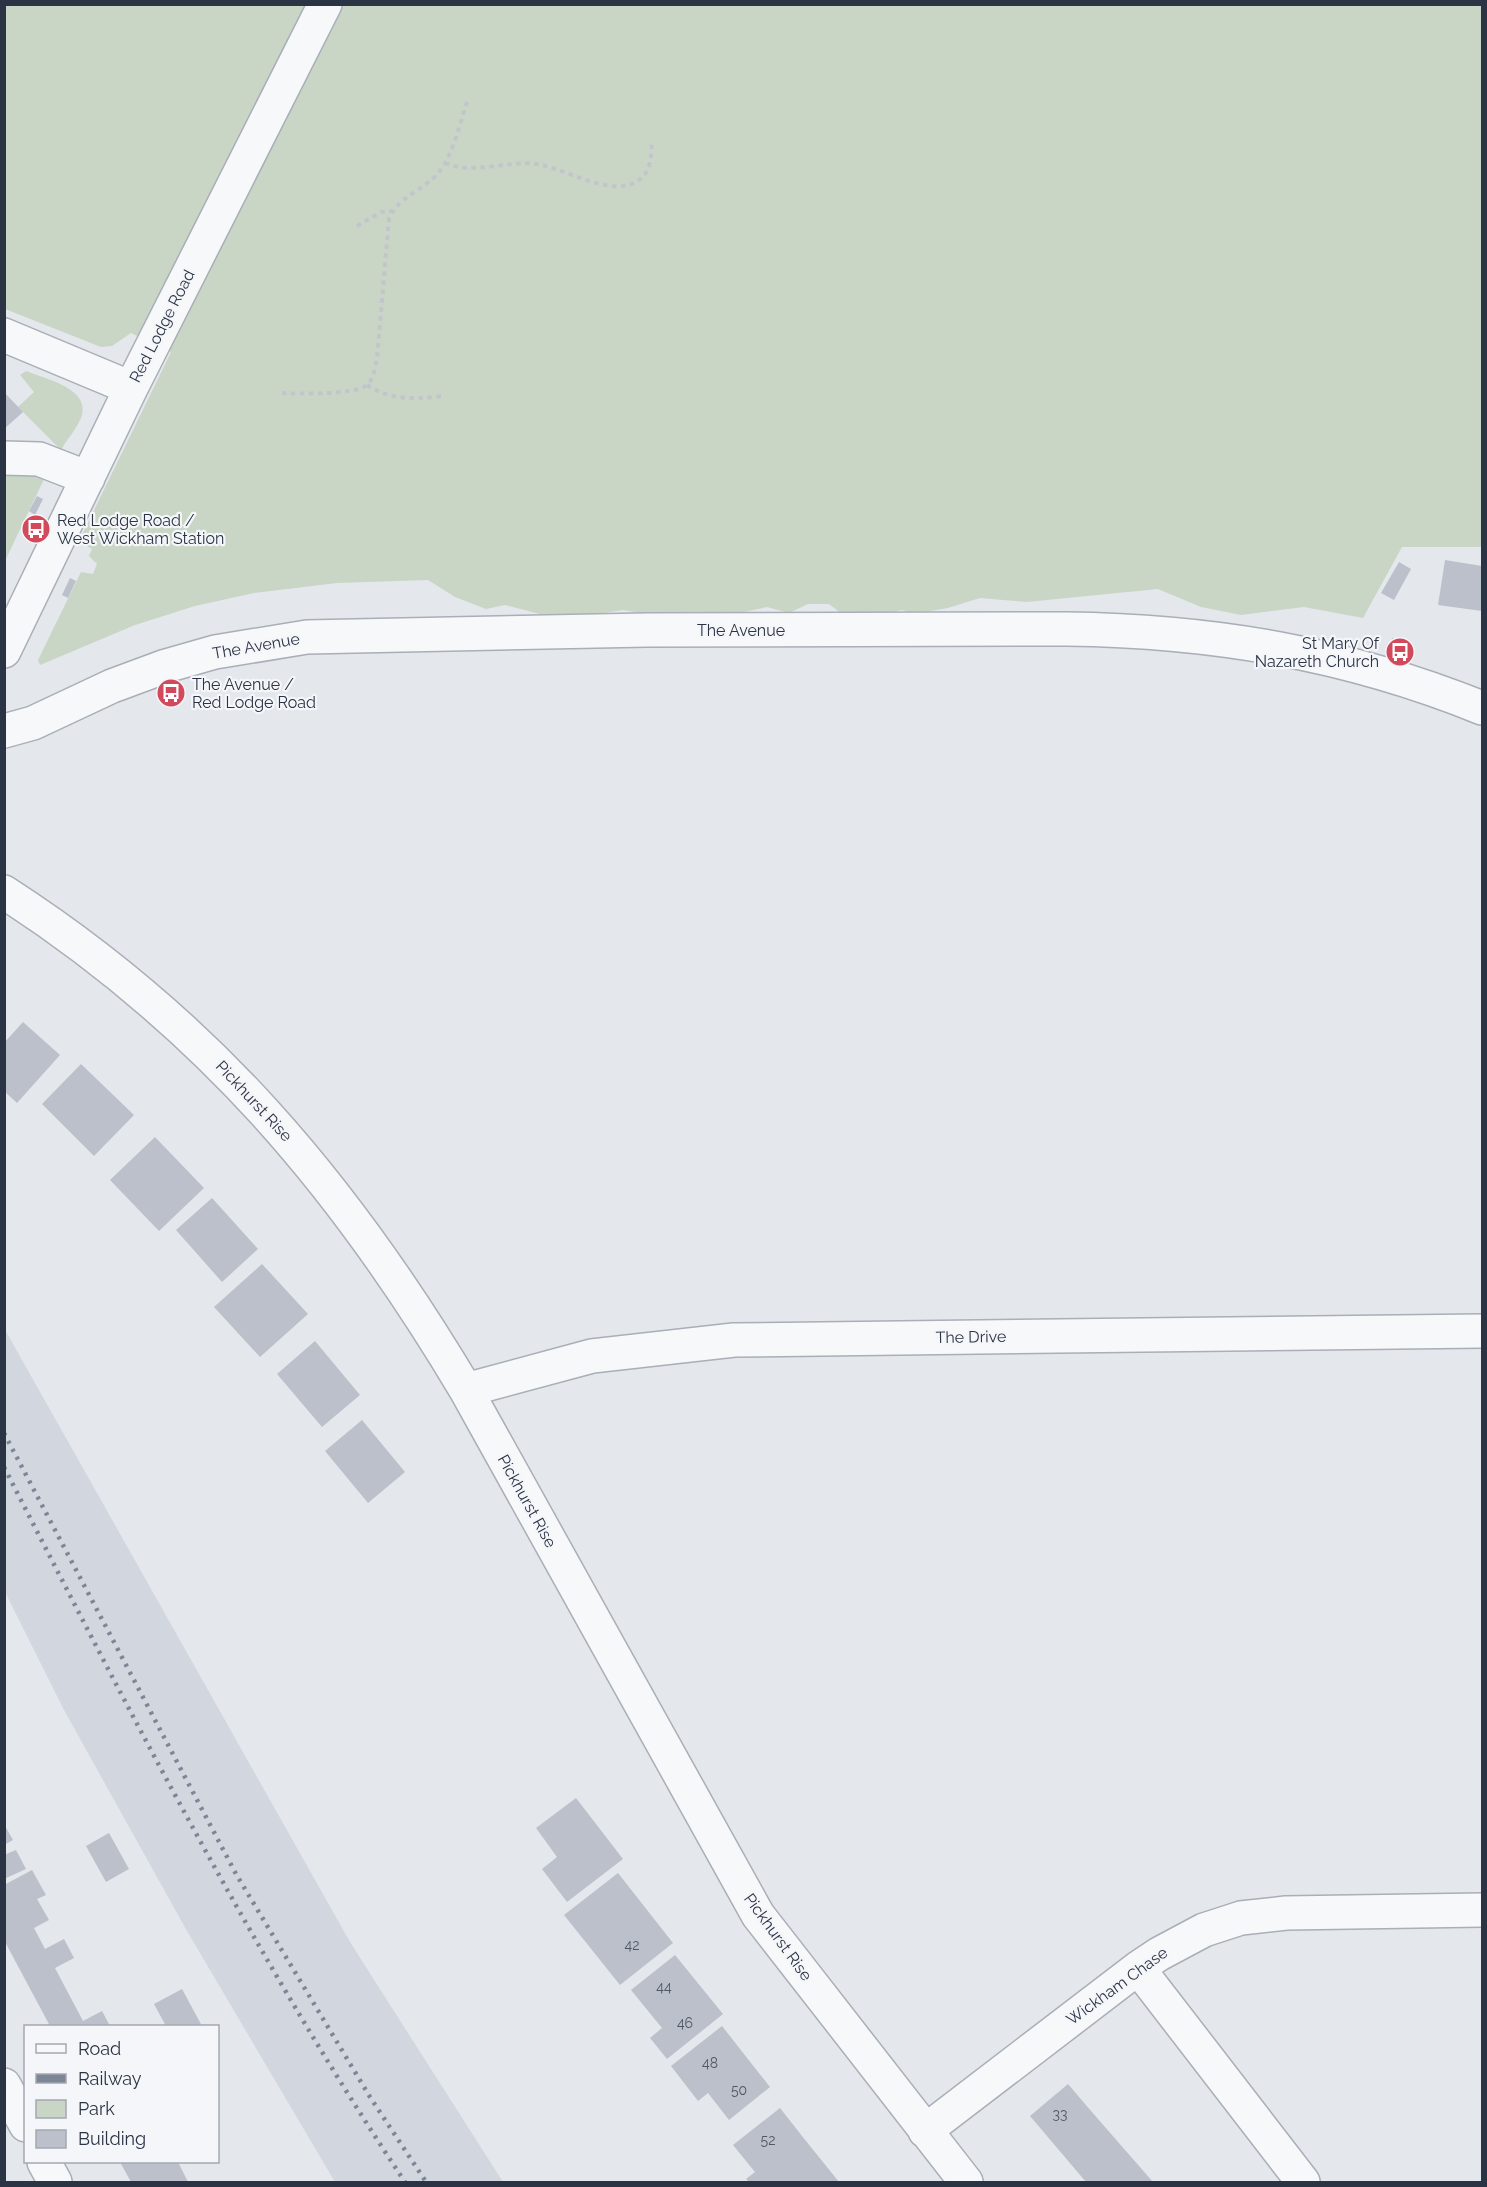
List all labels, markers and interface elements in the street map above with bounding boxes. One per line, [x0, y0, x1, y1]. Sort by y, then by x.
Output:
street label: Red Lodge Road [125, 266, 199, 386]
place label: Red Lodge Road / West Wickham Station [57, 511, 224, 548]
bus stop icon: Red Lodge Road / West Wickham Station [20, 513, 52, 545]
street label: The Avenue [697, 621, 785, 640]
street label: The Avenue [211, 629, 301, 663]
place label: St Mary Of Nazareth Church [1255, 634, 1380, 671]
bus stop icon: St Mary Of Nazareth Church [1384, 636, 1416, 668]
place label: The Avenue / Red Lodge Road [192, 675, 316, 712]
bus stop icon: The Avenue / Red Lodge Road [155, 677, 187, 709]
street label: Pickhurst Rise [212, 1057, 296, 1145]
street label: The Drive [935, 1327, 1007, 1347]
street label: Pickhurst Rise [494, 1451, 560, 1551]
street label: Pickhurst Rise [740, 1890, 816, 1984]
house number: 42 [625, 1937, 639, 1953]
street label: Wickham Chase [1063, 1943, 1171, 2029]
house number: 44 [656, 1979, 672, 1995]
house number: 46 [677, 2015, 693, 2031]
legend [24, 2025, 219, 2163]
text: Road [78, 2038, 121, 2059]
house number: 48 [702, 2055, 718, 2071]
text: Railway [78, 2068, 142, 2089]
house number: 50 [731, 2082, 747, 2098]
text: Park [78, 2098, 115, 2119]
house number: 33 [1053, 2106, 1067, 2122]
text: Building [78, 2128, 146, 2149]
house number: 52 [761, 2132, 775, 2148]

